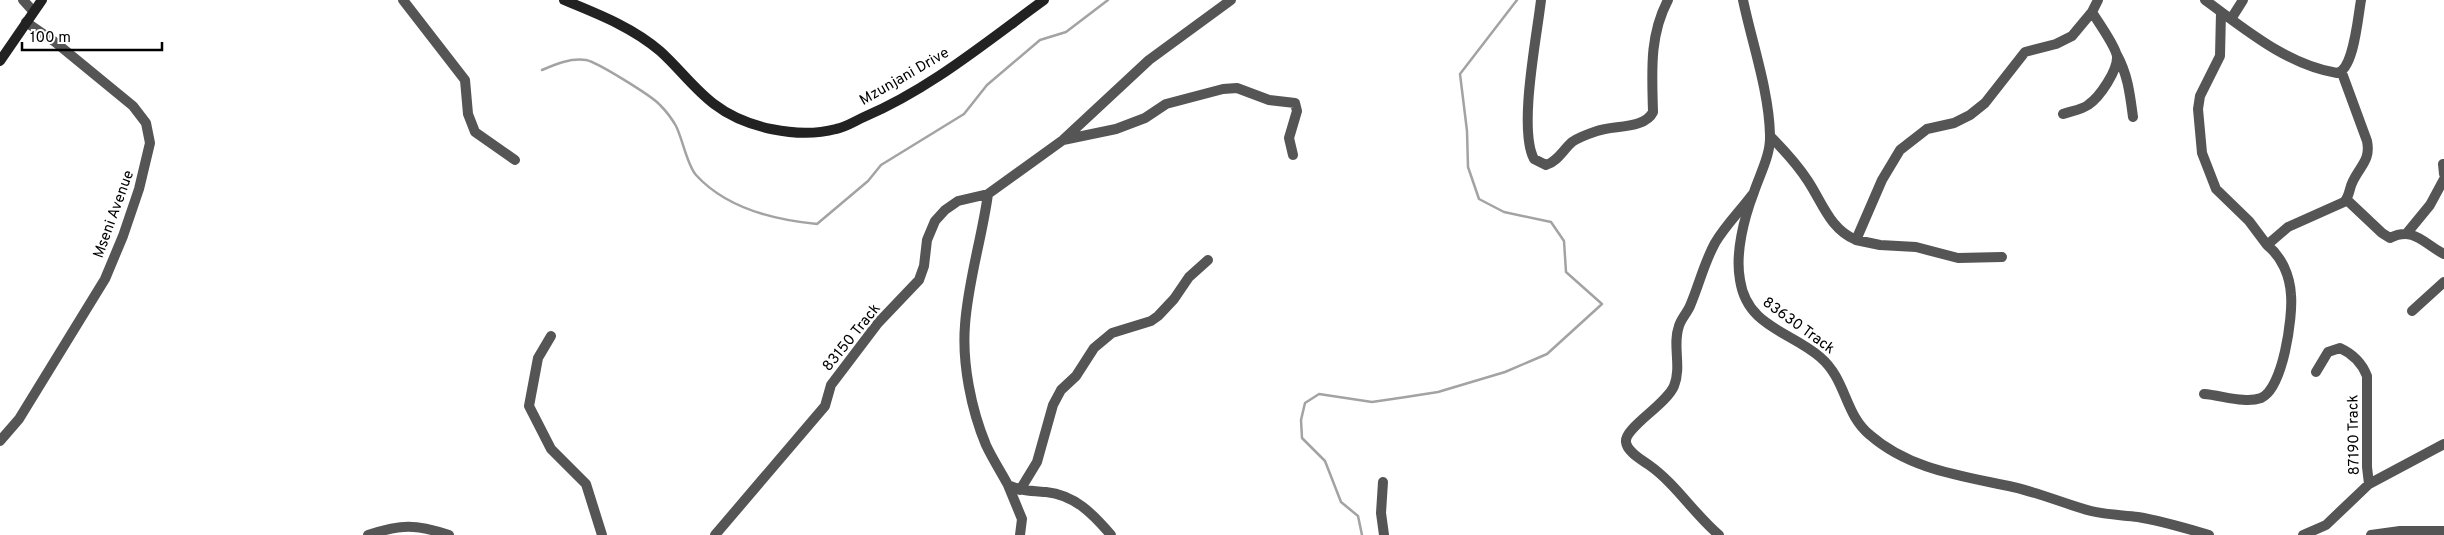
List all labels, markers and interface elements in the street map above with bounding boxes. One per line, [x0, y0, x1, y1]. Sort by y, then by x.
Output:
scale bar [22, 20, 162, 52]
text: 100 m [30, 29, 71, 48]
street label: Mzunjani Drive [857, 44, 953, 111]
street label: Mseni Avenue [90, 168, 139, 261]
street label: 83630 Track [1758, 294, 1838, 359]
street label: 83150 Track [819, 300, 885, 376]
street label: 87190 Track [2344, 394, 2365, 475]

